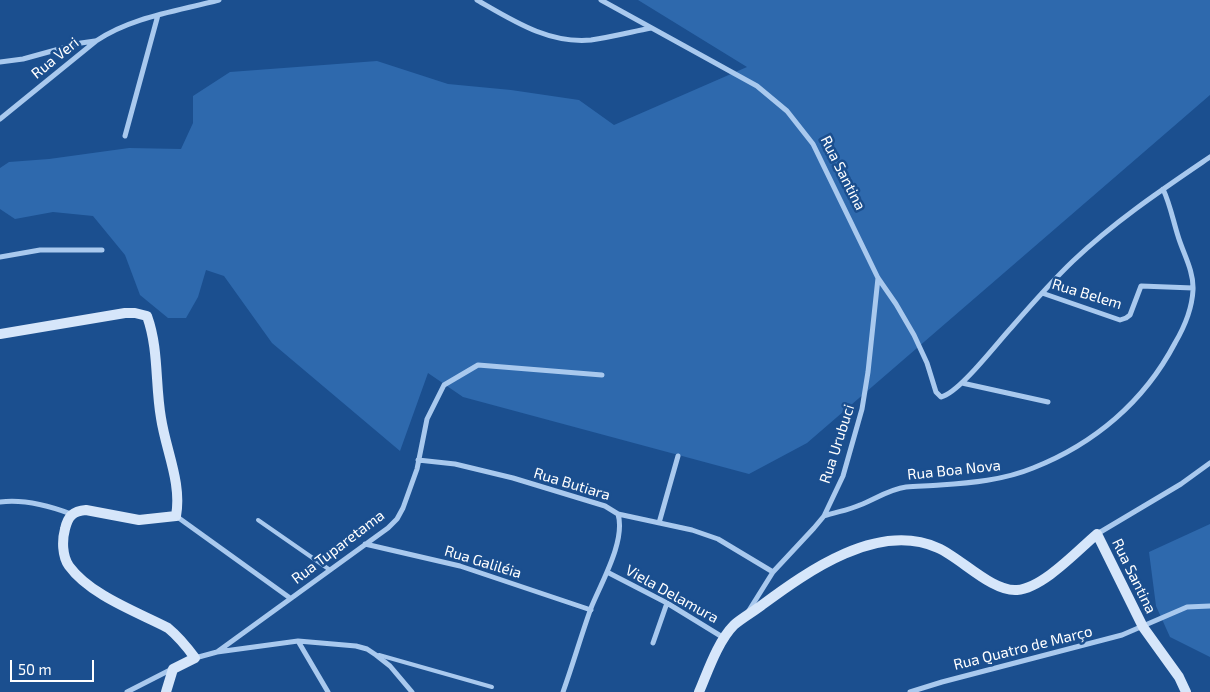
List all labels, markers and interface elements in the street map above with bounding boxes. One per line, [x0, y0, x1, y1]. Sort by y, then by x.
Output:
street label: Rua Veri [28, 33, 82, 83]
street label: Rua Santina [817, 133, 869, 213]
street label: Rua Belem [1050, 275, 1124, 313]
street label: Rua Urubuci [816, 402, 858, 486]
street label: Rua Boa Nova [906, 456, 1002, 484]
street label: Rua Butiara [532, 464, 612, 504]
street label: Rua Tuparetama [288, 506, 388, 588]
street label: Rua Santina [1108, 536, 1160, 616]
street label: Rua Galiléia [442, 542, 524, 582]
street label: Viela Delamura [622, 561, 722, 627]
street label: Rua Quatro de Março [952, 622, 1094, 674]
scale bar [12, 650, 96, 682]
text: 50 m [18, 660, 52, 678]

